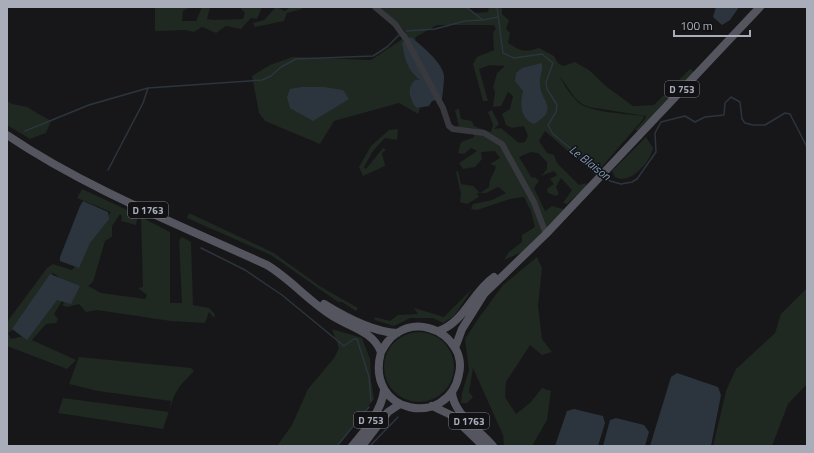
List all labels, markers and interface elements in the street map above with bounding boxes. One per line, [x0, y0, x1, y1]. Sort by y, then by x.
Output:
scale bar [674, 12, 750, 38]
text: 100 m [680, 16, 713, 35]
road number: D 753 [665, 81, 699, 97]
water label: Le Blaison [565, 140, 616, 186]
road number: D 1763 [128, 202, 168, 218]
road number: D 753 [354, 412, 388, 428]
road number: D 1763 [449, 413, 489, 429]

